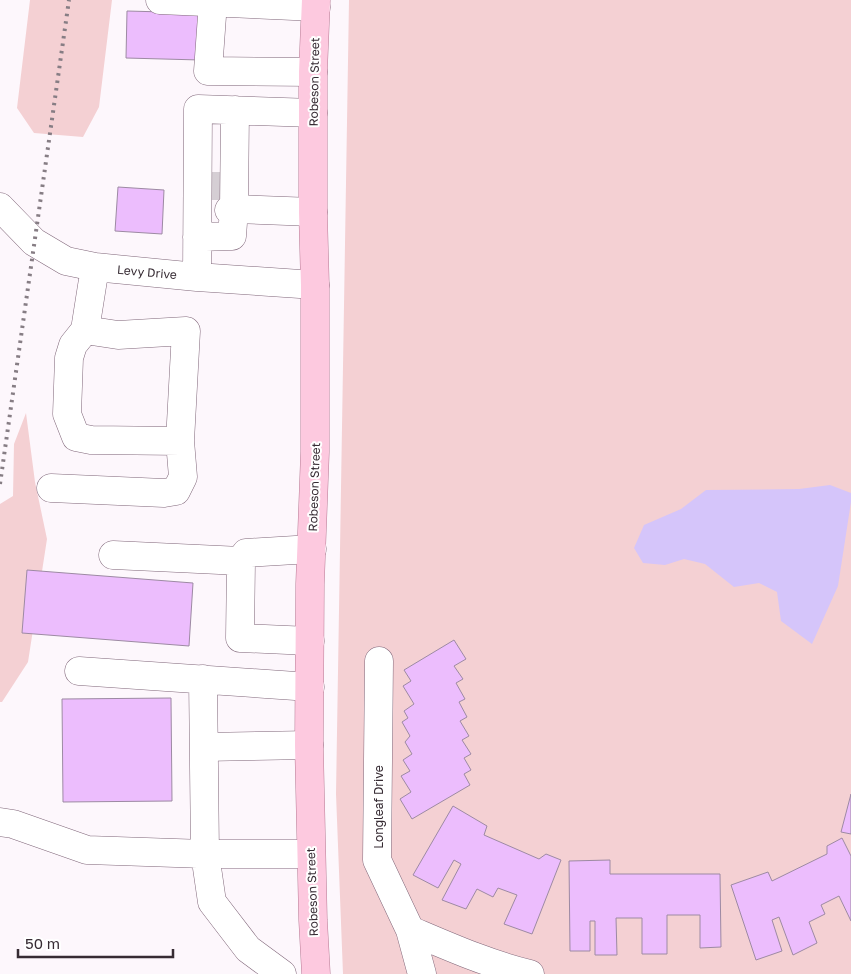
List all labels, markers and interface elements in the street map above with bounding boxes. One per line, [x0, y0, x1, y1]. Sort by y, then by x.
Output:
street label: Robeson Street [306, 37, 322, 127]
street label: Levy Drive [116, 262, 178, 282]
street label: Robeson Street [305, 442, 323, 532]
street label: Longleaf Drive [371, 765, 386, 849]
street label: Robeson Street [303, 847, 321, 937]
scale bar [18, 926, 172, 958]
text: 50 m [25, 934, 60, 952]

